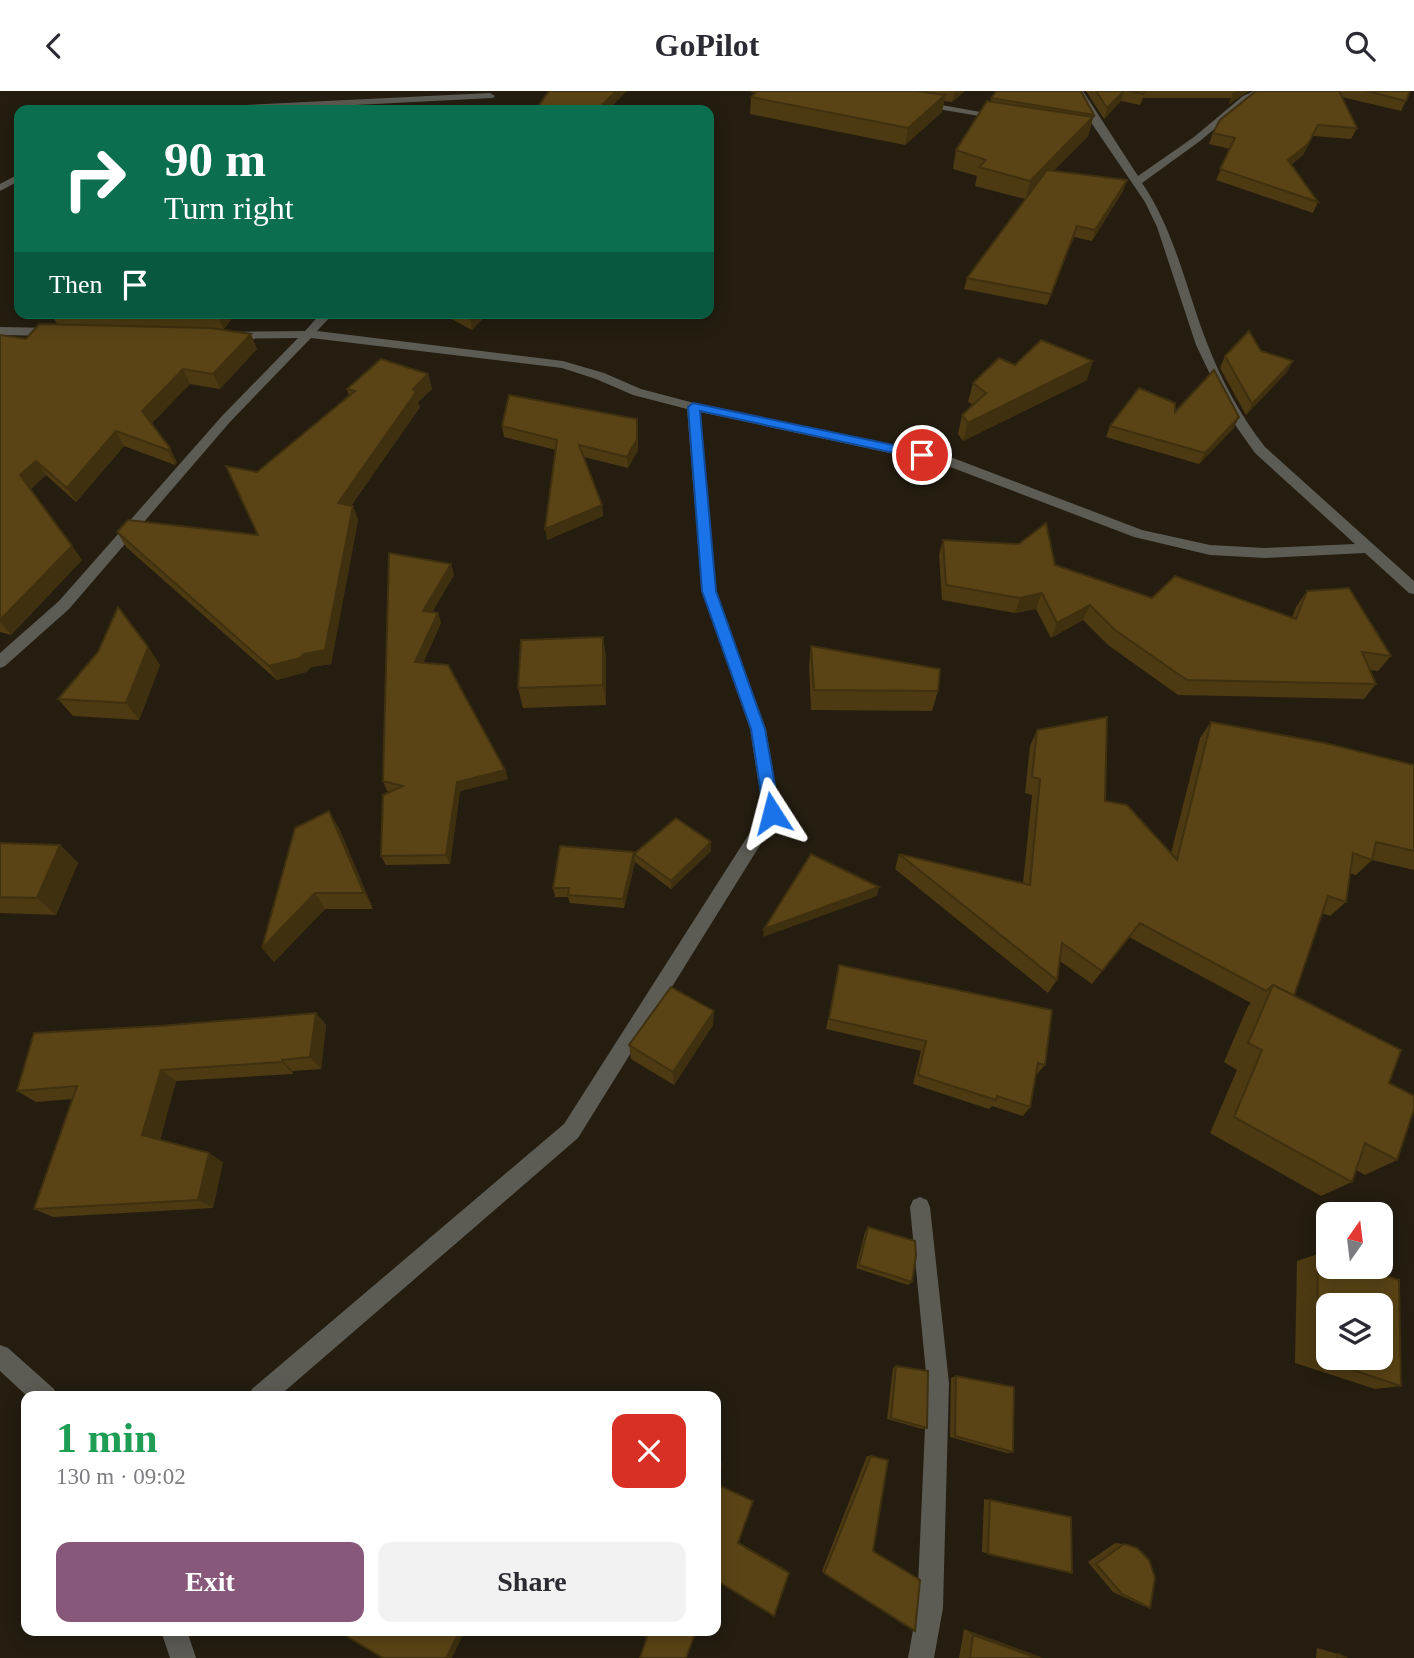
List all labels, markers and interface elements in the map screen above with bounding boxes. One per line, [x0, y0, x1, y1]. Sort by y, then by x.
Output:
icon: back [35, 27, 73, 65]
text: GoPilot [655, 27, 759, 63]
icon: search [1341, 27, 1379, 65]
text: 90 m [164, 132, 266, 187]
icon: right [49, 133, 140, 224]
text: Turn right [164, 190, 294, 226]
icon: arrive [116, 266, 154, 304]
text: Then [49, 270, 102, 299]
pin [892, 425, 952, 485]
icon: arrive [903, 436, 941, 474]
position arrow [735, 776, 809, 850]
north arrow [1316, 1202, 1393, 1279]
map controls [1316, 1202, 1393, 1370]
button: layers [1316, 1293, 1393, 1370]
button: close [612, 1414, 686, 1488]
text: 1 min [56, 1415, 158, 1461]
text: 130 m · 09:02 [56, 1464, 186, 1489]
button: Exit [56, 1542, 364, 1622]
button: Share [378, 1542, 686, 1622]

